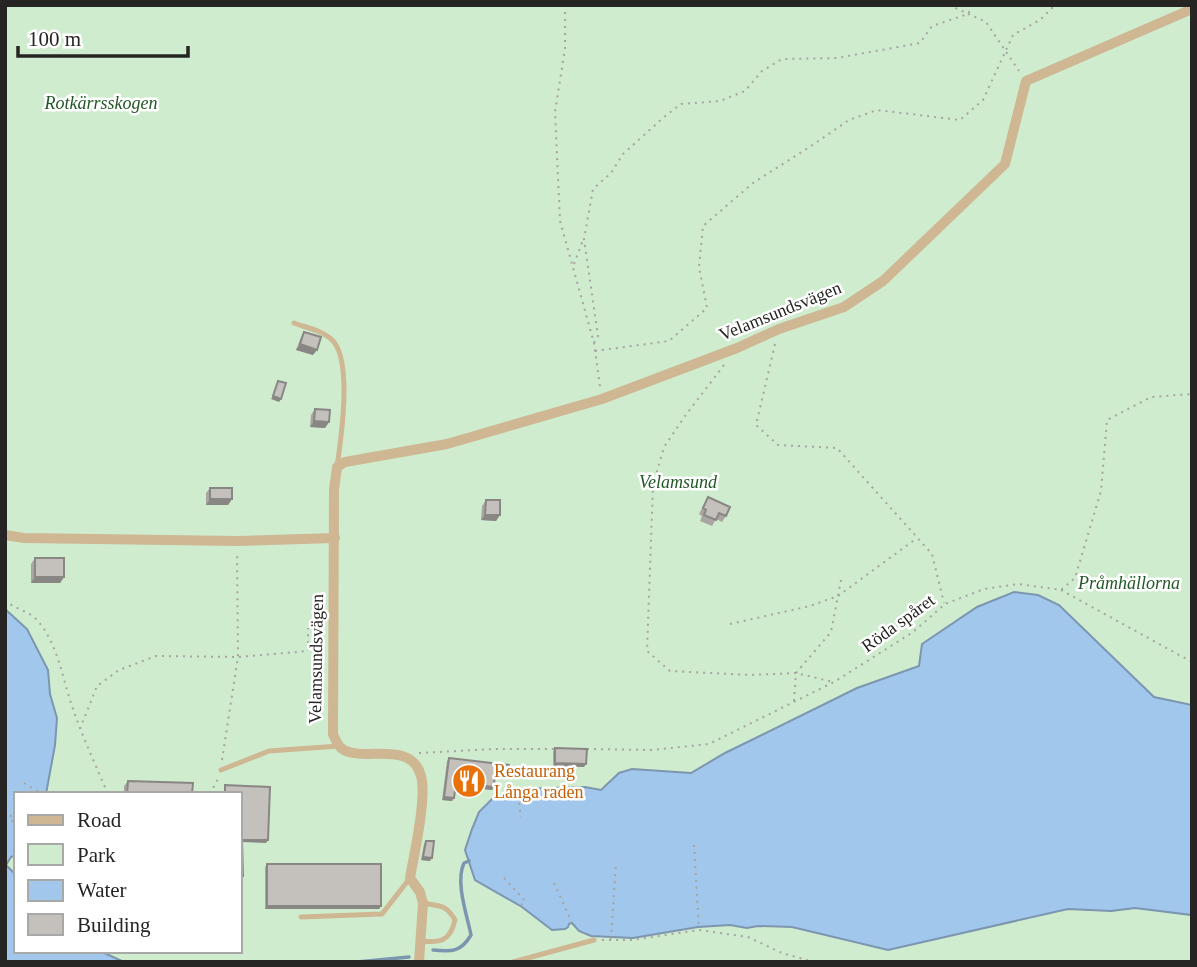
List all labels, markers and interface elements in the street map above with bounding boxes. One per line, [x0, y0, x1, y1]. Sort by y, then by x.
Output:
scale bar [18, 14, 187, 58]
text: 100 m [28, 27, 81, 51]
park label: Rotkärrsskogen [44, 93, 157, 113]
street label: Velamsundsvägen [716, 277, 844, 345]
park label: Velamsund [639, 472, 718, 492]
park label: Pråmhällorna [1077, 573, 1180, 593]
street label: Röda spåret [858, 590, 938, 656]
street label: Velamsundsvägen [305, 594, 327, 724]
place label: Restaurang Långa raden [494, 761, 583, 802]
restaurant icon: Restaurang Långa raden [450, 762, 488, 800]
legend [14, 792, 242, 953]
text: Road [77, 808, 122, 832]
text: Park [77, 843, 116, 867]
text: Water [77, 878, 127, 902]
text: Building [77, 913, 151, 937]

